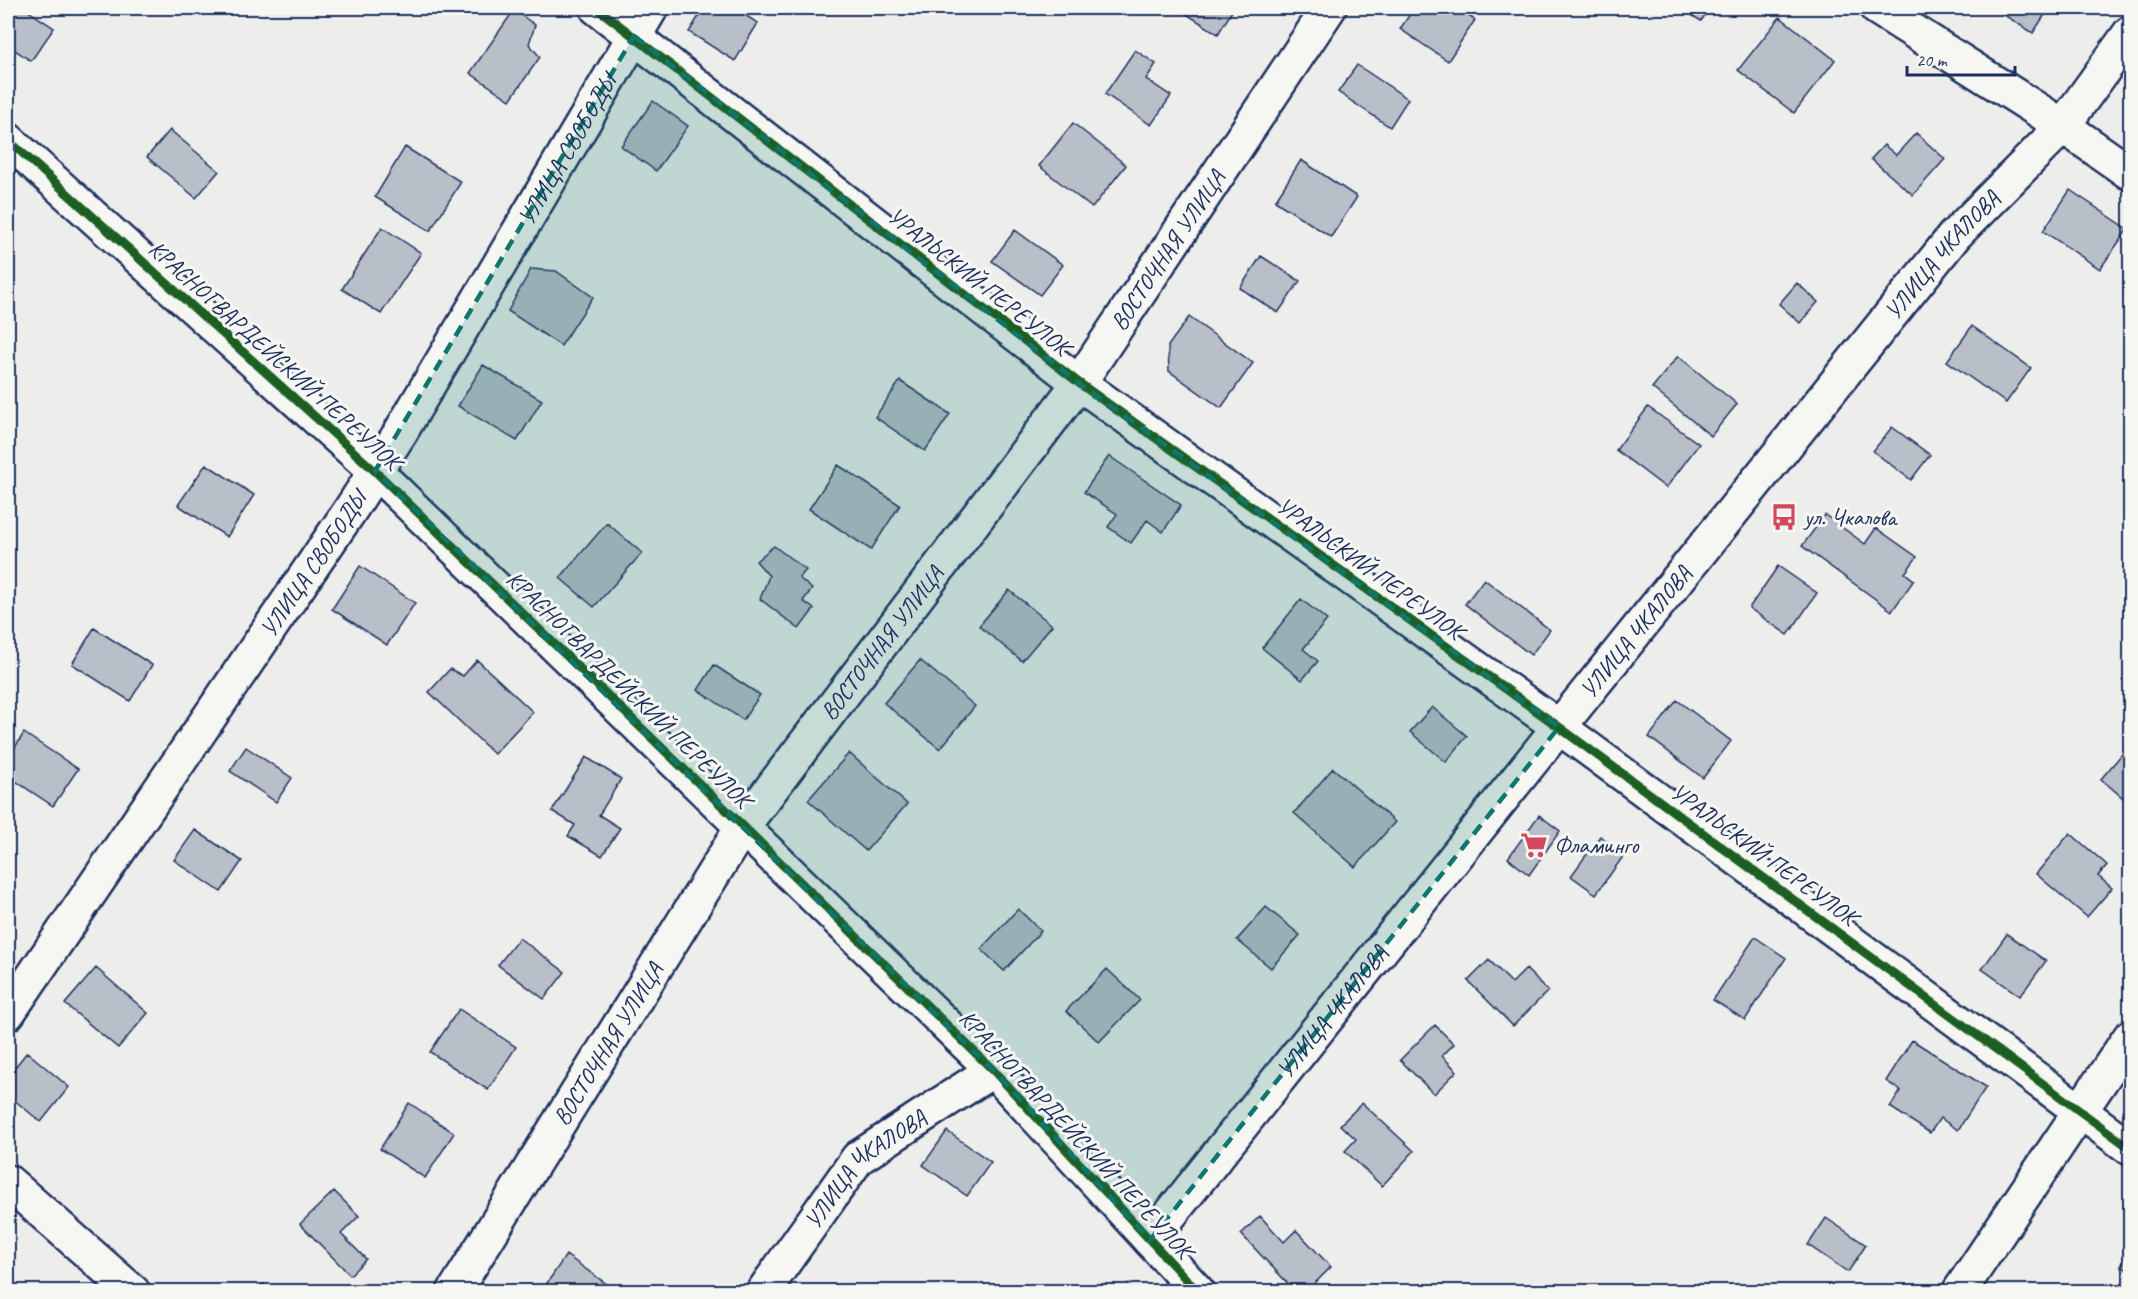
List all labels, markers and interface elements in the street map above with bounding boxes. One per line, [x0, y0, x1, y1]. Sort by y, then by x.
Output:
scale bar [1907, 39, 2015, 77]
text: 20 m [1916, 49, 1949, 71]
street label: УЛИЦА СВОБОДЫ [511, 66, 625, 230]
street label: ВОСТОЧНАЯ УЛИЦА [1104, 164, 1232, 336]
street label: УЛИЦА ЧКАЛОВА [1878, 183, 2007, 326]
street label: УРАЛЬСКИЙ ПЕРЕУЛОК [882, 200, 1080, 365]
street label: КРАСНОГВАРДЕЙСКИЙ ПЕРЕУЛОК [143, 234, 411, 480]
street label: УЛИЦА СВОБОДЫ [253, 482, 376, 643]
street label: УРАЛЬСКИЙ ПЕРЕУЛОК [1271, 490, 1473, 649]
bus stop icon: ул. Чкалова [1769, 502, 1799, 532]
place label: ул. Чкалова [1802, 502, 1898, 532]
street label: ВОСТОЧНАЯ УЛИЦА [814, 559, 950, 726]
street label: УЛИЦА ЧКАЛОВА [1573, 559, 1699, 704]
street label: КРАСНОГВАРДЕЙСКИЙ ПЕРЕУЛОК [500, 564, 761, 818]
street label: УРАЛЬСКИЙ ПЕРЕУЛОК [1665, 776, 1867, 935]
supermarket icon: Фламинго [1519, 830, 1549, 860]
place label: Фламинго [1554, 830, 1640, 860]
street label: УЛИЦА ЧКАЛОВА [1270, 938, 1395, 1084]
street label: ВОСТОЧНАЯ УЛИЦА [546, 956, 670, 1131]
street label: КРАСНОГВАРДЕЙСКИЙ ПЕРЕУЛОК [953, 1003, 1203, 1268]
street label: УЛИЦА ЧКАЛОВА [798, 1102, 933, 1234]

